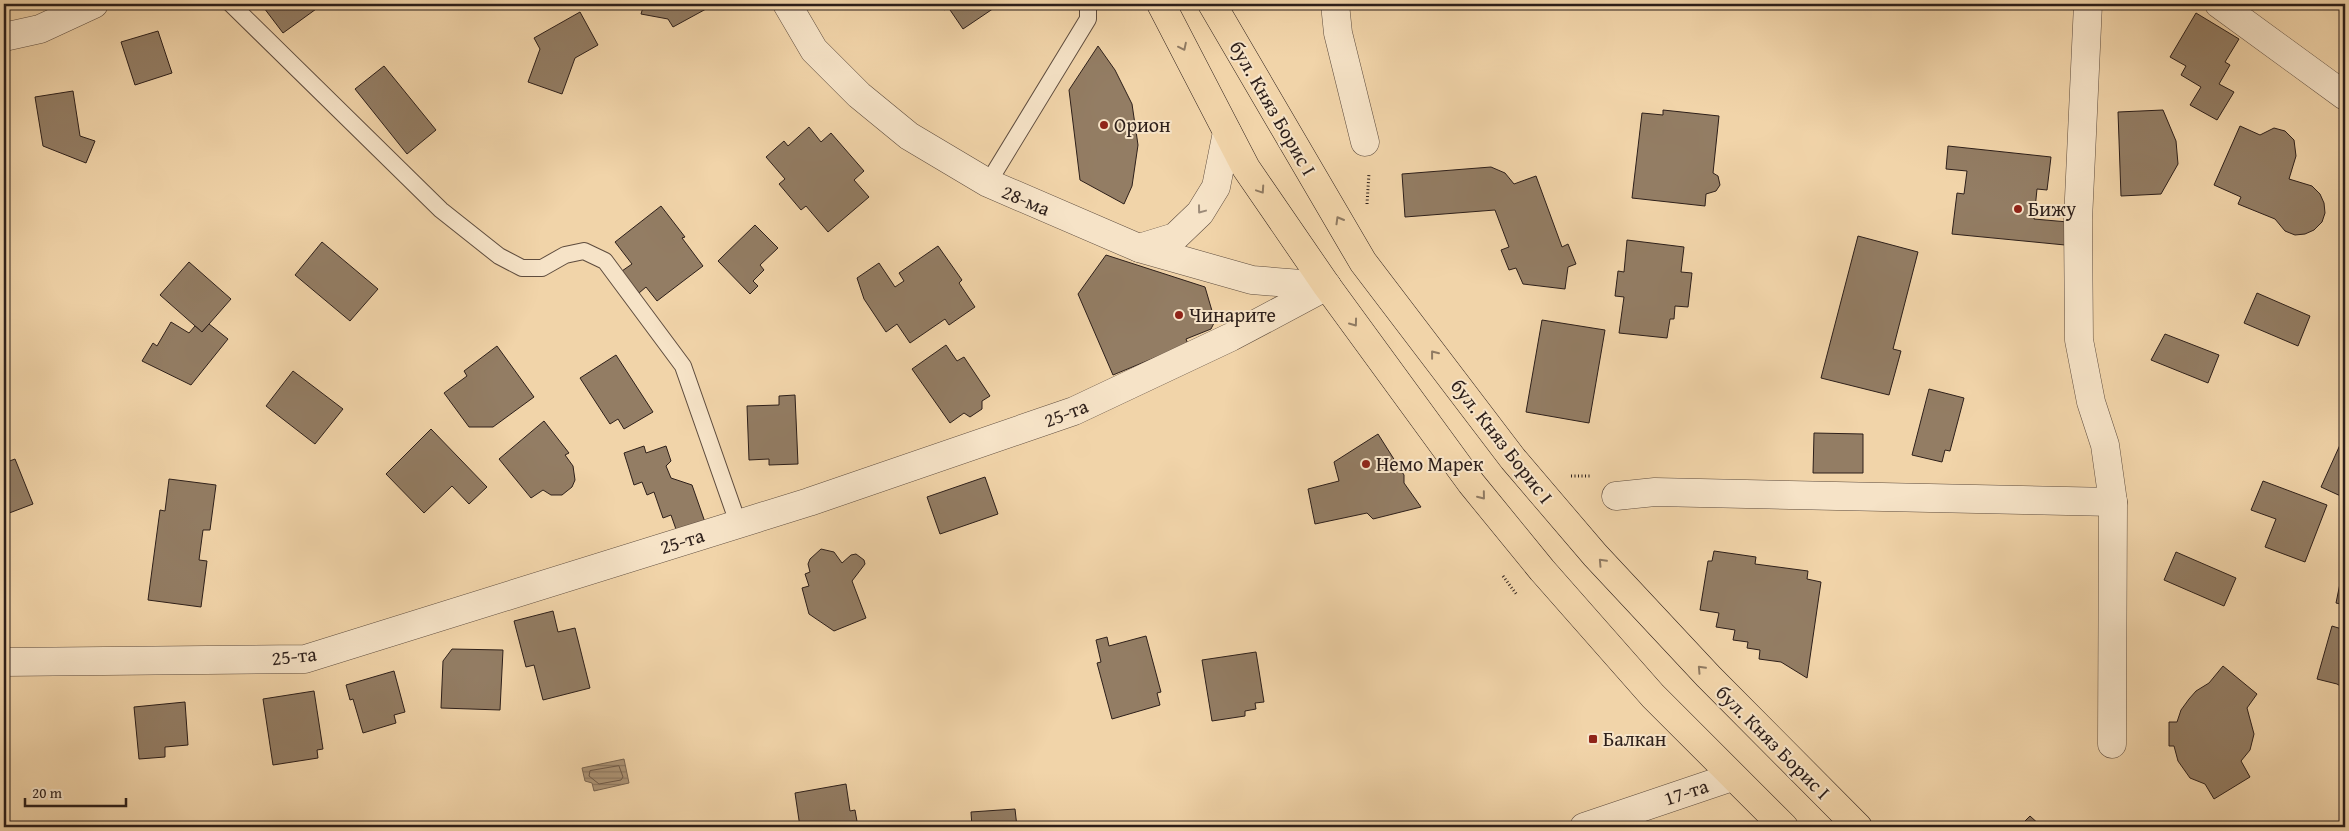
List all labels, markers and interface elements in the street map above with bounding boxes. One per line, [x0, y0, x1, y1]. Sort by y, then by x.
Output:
street label: бул. Княз Борис I [1223, 35, 1324, 181]
one-way arrow [1177, 42, 1187, 51]
place label: Орион [1114, 110, 1171, 139]
marker: Орион [1098, 119, 1110, 131]
street label: 28-ма [998, 176, 1055, 223]
one-way arrow [1255, 184, 1264, 194]
place label: Бижу [2028, 194, 2076, 223]
marker: Бижу [2012, 203, 2024, 215]
one-way arrow [1198, 204, 1206, 213]
one-way arrow [1335, 216, 1345, 225]
place label: Чинарите [1189, 300, 1276, 329]
marker: Чинарите [1173, 309, 1185, 321]
one-way arrow [1348, 317, 1357, 327]
one-way arrow [1431, 351, 1439, 360]
street label: бул. Княз Борис I [1444, 372, 1560, 509]
street label: 25-та [1039, 391, 1093, 434]
place label: Немо Марек [1376, 449, 1484, 478]
marker: Немо Марек [1360, 458, 1372, 470]
one-way arrow [1476, 490, 1484, 499]
street label: 25-та [656, 520, 708, 561]
one-way arrow [1599, 559, 1608, 568]
street label: 25-та [270, 639, 318, 672]
one-way arrow [1698, 665, 1707, 674]
street label: бул. Княз Борис I [1710, 678, 1837, 805]
place label: Балкан [1603, 724, 1667, 753]
marker: Балкан [1587, 733, 1599, 745]
street label: 17-та [1660, 771, 1712, 812]
scale bar [25, 776, 126, 808]
text: 20 m [32, 782, 63, 803]

